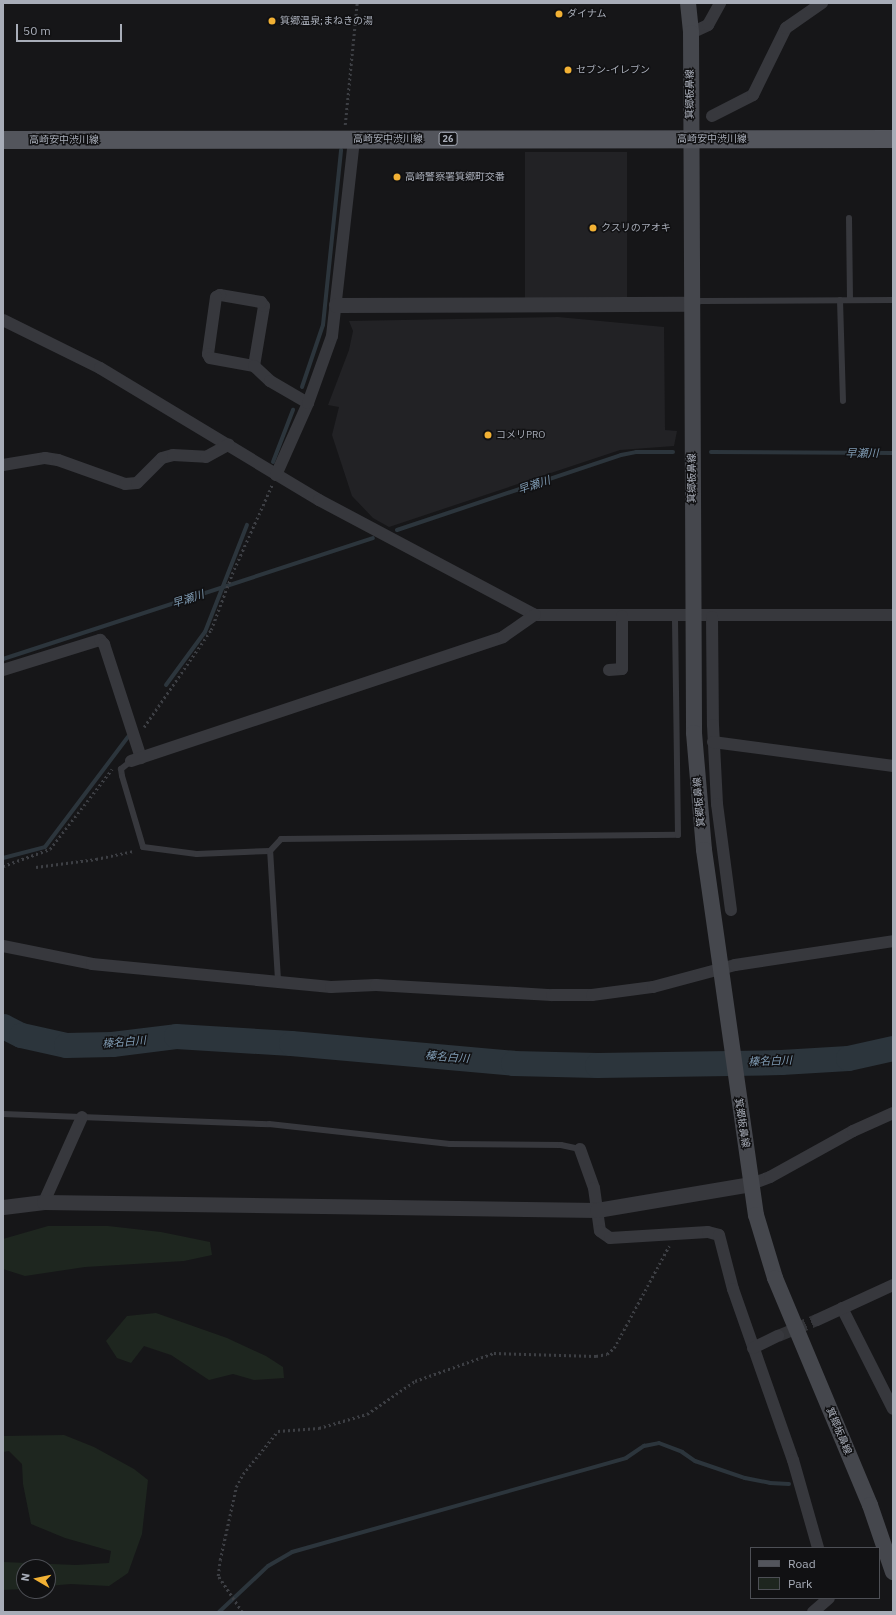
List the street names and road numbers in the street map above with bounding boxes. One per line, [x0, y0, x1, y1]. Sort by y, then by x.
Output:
street label: 箕郷板鼻線 [684, 69, 696, 119]
road number: 26 [438, 132, 458, 146]
street label: 高崎安中渋川線 [353, 133, 423, 145]
street label: 高崎安中渋川線 [677, 133, 747, 145]
street label: 高崎安中渋川線 [29, 134, 99, 146]
street label: 箕郷板鼻線 [686, 453, 698, 503]
street label: 箕郷板鼻線 [691, 777, 707, 827]
street label: 箕郷板鼻線 [732, 1097, 752, 1149]
street label: 箕郷板鼻線 [824, 1406, 854, 1456]

